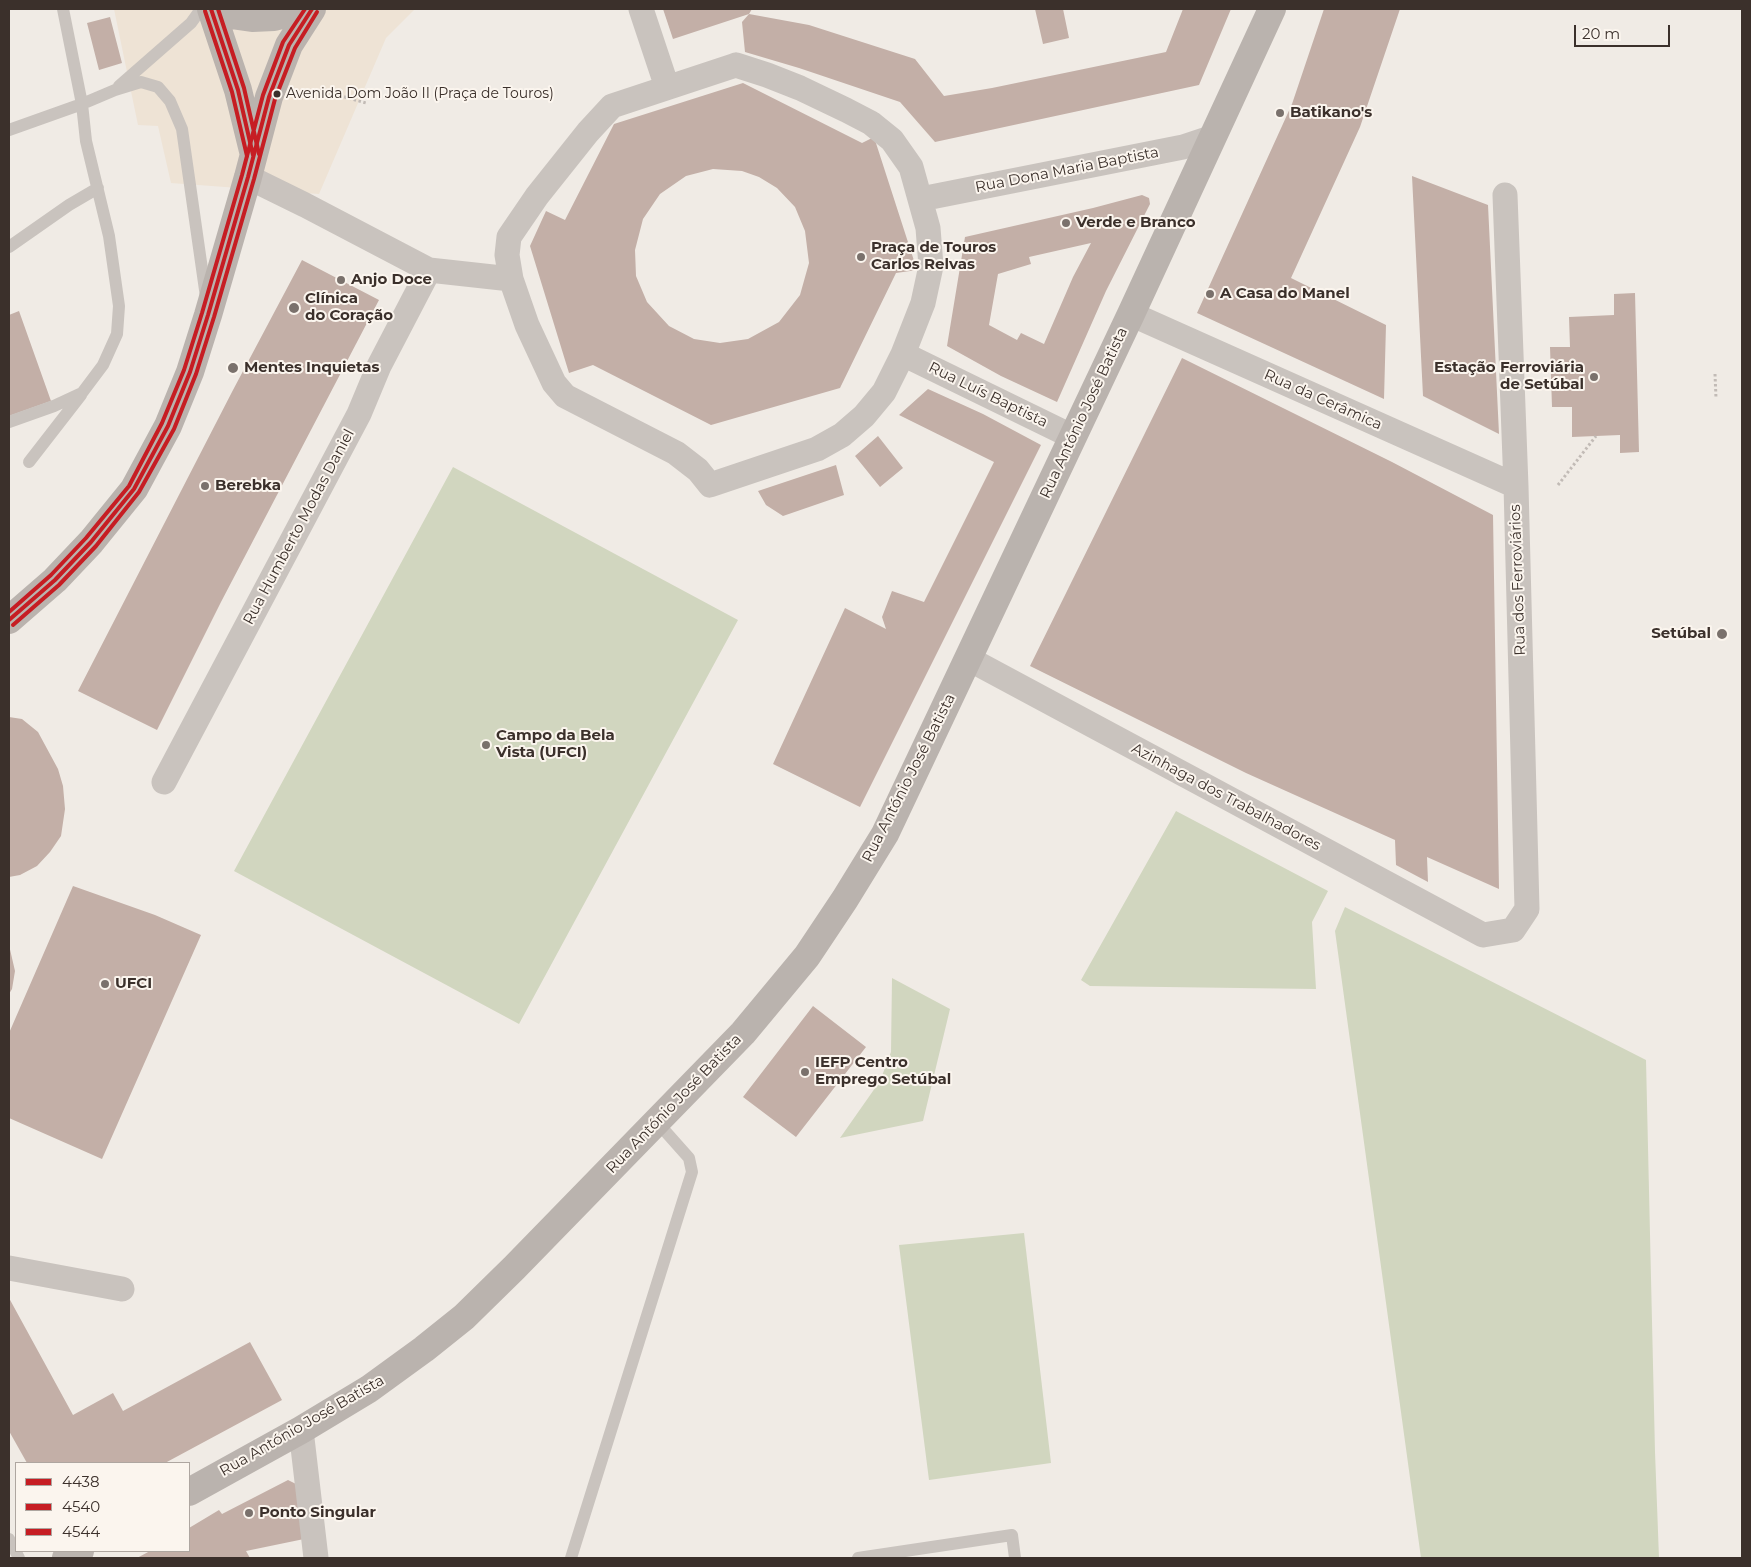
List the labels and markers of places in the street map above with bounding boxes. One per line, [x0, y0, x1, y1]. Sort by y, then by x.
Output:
place label: Avenida Dom João II (Praça de Touros) [286, 86, 554, 102]
marker: Avenida Dom João II (Praça de Touros) [272, 89, 282, 99]
place label: Batikano's [1290, 104, 1372, 122]
marker: Batikano's [1274, 107, 1286, 119]
place label: Verde e Branco [1076, 214, 1196, 232]
marker: Verde e Branco [1060, 217, 1072, 229]
place label: Praça de Touros Carlos Relvas [871, 239, 996, 274]
marker: Praça de Touros Carlos Relvas [855, 251, 867, 263]
place label: Anjo Doce [351, 271, 432, 289]
marker: Anjo Doce [335, 274, 347, 286]
place label: A Casa do Manel [1220, 285, 1350, 303]
marker: A Casa do Manel [1204, 288, 1216, 300]
place label: Clínica do Coração [305, 290, 393, 325]
marker: Clínica do Coração [287, 301, 301, 315]
place label: Mentes Inquietas [244, 359, 380, 377]
place label: Estação Ferroviária de Setúbal [1434, 359, 1584, 394]
marker: Mentes Inquietas [226, 361, 240, 375]
marker: Estação Ferroviária de Setúbal [1588, 371, 1600, 383]
place label: Berebka [215, 477, 281, 495]
marker: Berebka [199, 480, 211, 492]
place label: Setúbal [1651, 625, 1711, 643]
marker: Setúbal [1715, 627, 1729, 641]
place label: Campo da Bela Vista (UFCI) [496, 727, 615, 762]
marker: Campo da Bela Vista (UFCI) [480, 739, 492, 751]
place label: UFCI [115, 975, 152, 993]
marker: UFCI [99, 978, 111, 990]
place label: IEFP Centro Emprego Setúbal [815, 1054, 951, 1089]
marker: IEFP Centro Emprego Setúbal [799, 1066, 811, 1078]
place label: Ponto Singular [259, 1504, 376, 1522]
marker: Ponto Singular [243, 1507, 255, 1519]

